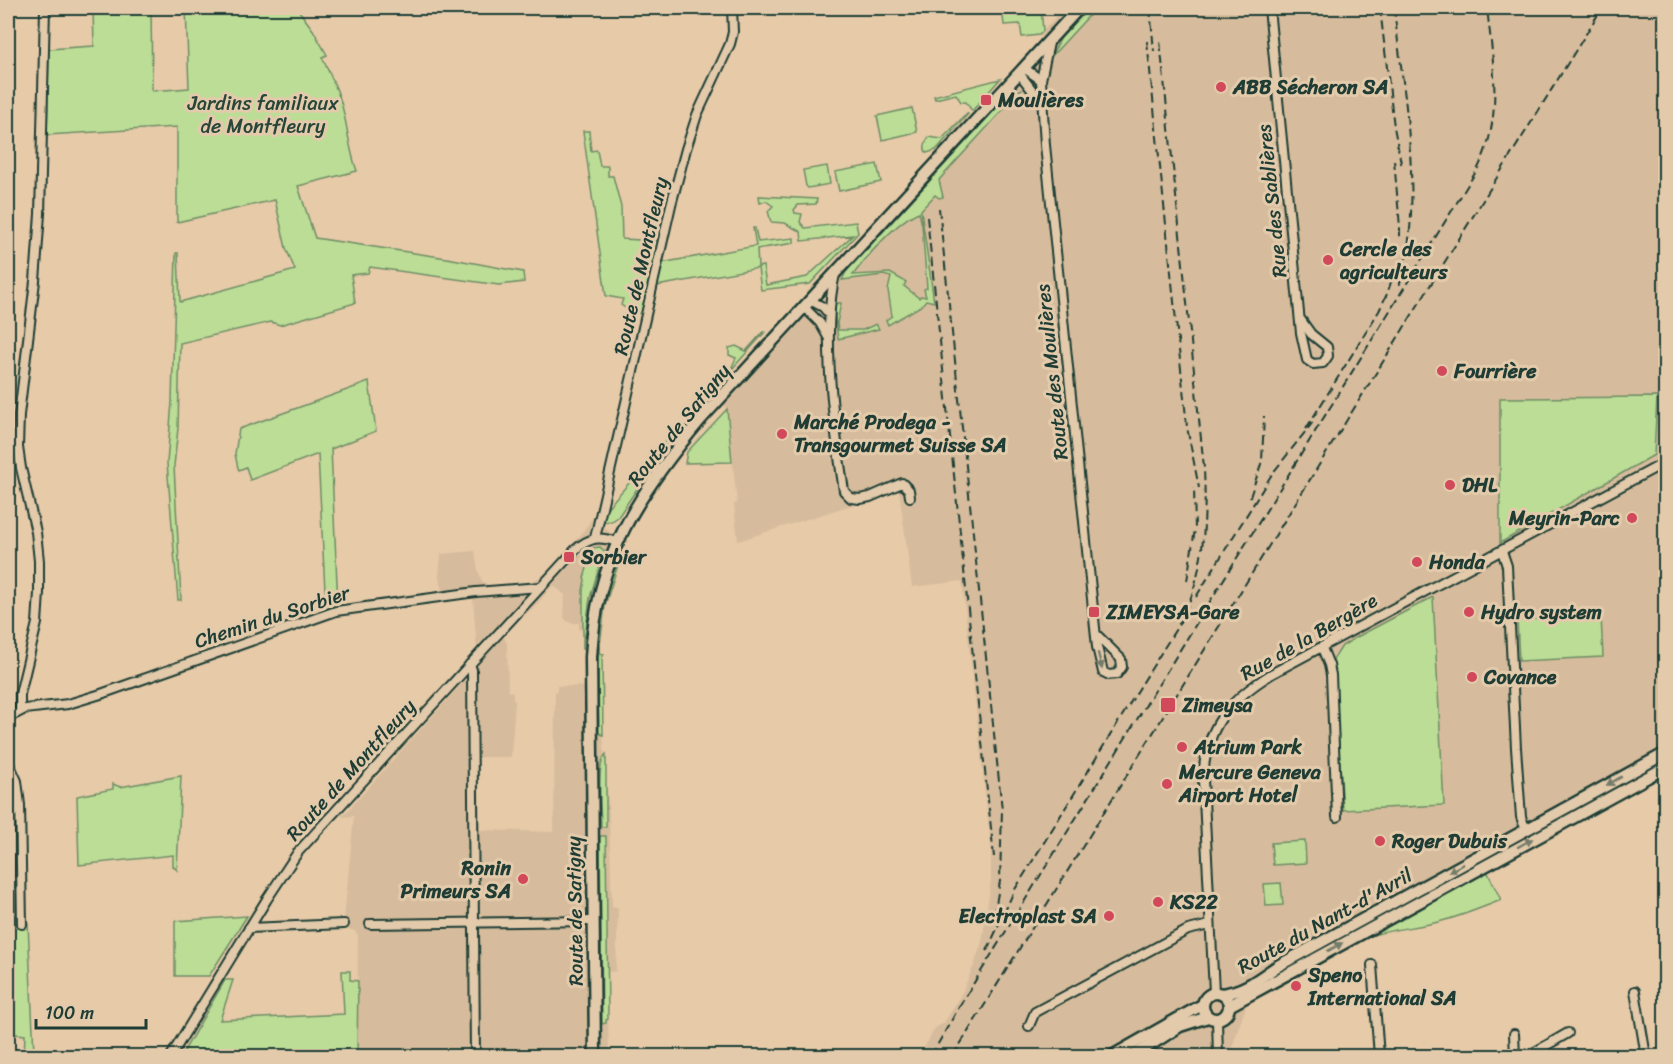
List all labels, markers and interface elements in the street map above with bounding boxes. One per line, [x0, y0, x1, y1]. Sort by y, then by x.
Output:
place label: ABB Sécheron SA [1232, 70, 1388, 105]
marker: ABB Sécheron SA [1214, 80, 1228, 94]
place label: Moulières [997, 83, 1084, 118]
park label: Jardins familiaux de Montfleury [187, 86, 339, 144]
marker: Moulières [979, 93, 993, 107]
street label: Rue des Sablières [1246, 122, 1297, 279]
street label: Route de Montfleury [603, 173, 679, 359]
place label: Cercle des agriculteurs [1339, 232, 1448, 290]
marker: Cercle des agriculteurs [1321, 253, 1335, 267]
street label: Route des Moulières [1025, 282, 1079, 461]
place label: Fourrière [1453, 354, 1537, 389]
street label: Route de Satigny [618, 355, 740, 494]
marker: Fourrière [1435, 364, 1449, 378]
place label: Marché Prodega - Transgourmet Suisse SA [793, 405, 1007, 463]
marker: Marché Prodega - Transgourmet Suisse SA [775, 427, 789, 441]
place label: DHL [1462, 468, 1498, 503]
marker: DHL [1443, 478, 1457, 492]
place label: Meyrin-Parc [1508, 501, 1620, 536]
marker: Meyrin-Parc [1625, 511, 1639, 525]
place label: Sorbier [580, 540, 648, 575]
place label: Honda [1428, 545, 1486, 580]
marker: Sorbier [562, 550, 576, 564]
marker: Honda [1410, 555, 1424, 569]
street label: Chemin du Sorbier [190, 575, 356, 659]
street label: Rue de la Bergère [1234, 583, 1385, 691]
place label: ZIMEYSA-Gare [1105, 595, 1240, 630]
place label: Hydro system [1480, 595, 1602, 630]
marker: ZIMEYSA-Gare [1087, 605, 1101, 619]
marker: Hydro system [1462, 605, 1476, 619]
one-way arrow [1095, 652, 1105, 670]
place label: Covance [1483, 660, 1557, 695]
marker: Covance [1465, 670, 1479, 684]
place label: Zimeysa [1181, 688, 1254, 723]
street label: Route de Montfleury [277, 690, 425, 849]
marker: Zimeysa [1159, 696, 1177, 714]
place label: Atrium Park [1193, 730, 1302, 765]
marker: Atrium Park [1175, 740, 1189, 754]
place label: Mercure Geneva Airport Hotel [1178, 755, 1322, 813]
one-way arrow [1605, 776, 1622, 786]
marker: Mercure Geneva Airport Hotel [1160, 777, 1174, 791]
place label: Roger Dubuis [1391, 824, 1508, 859]
marker: Roger Dubuis [1373, 834, 1387, 848]
street label: Route de Satigny [556, 835, 594, 986]
one-way arrow [1516, 838, 1533, 848]
place label: Ronin Primeurs SA [401, 851, 511, 909]
street label: Route du Nant-d'Avril [1231, 858, 1420, 984]
one-way arrow [1447, 863, 1464, 873]
marker: Ronin Primeurs SA [516, 872, 530, 886]
place label: KS22 [1169, 885, 1218, 920]
marker: KS22 [1151, 895, 1165, 909]
place label: Electroplast SA [958, 899, 1097, 934]
marker: Electroplast SA [1102, 909, 1116, 923]
one-way arrow [1327, 942, 1344, 952]
place label: Speno International SA [1307, 958, 1457, 1016]
marker: Speno International SA [1289, 979, 1303, 993]
scale bar [36, 992, 146, 1030]
text: 100 m [45, 997, 94, 1029]

